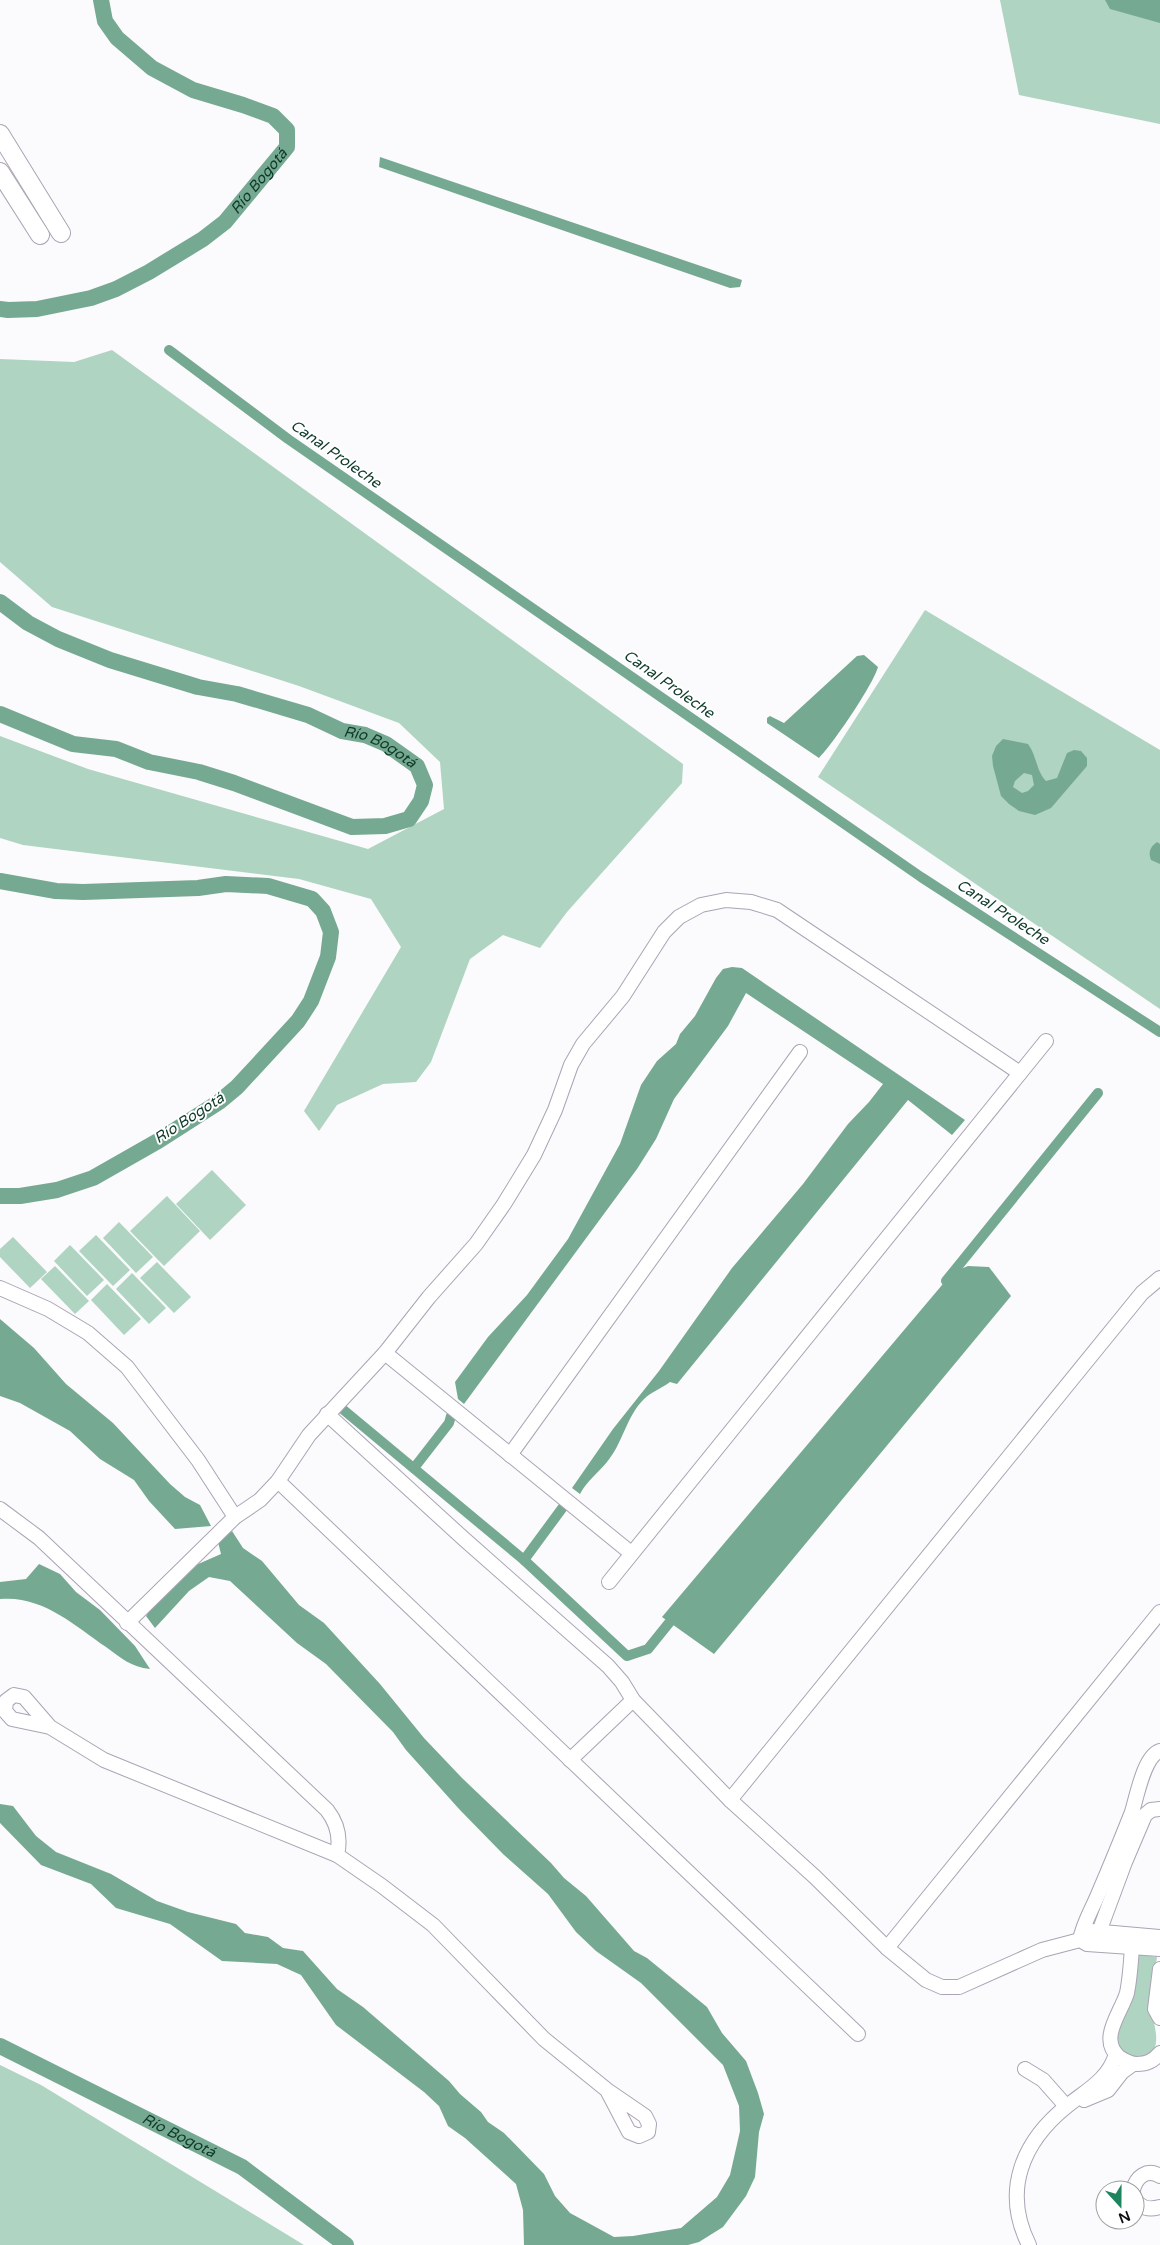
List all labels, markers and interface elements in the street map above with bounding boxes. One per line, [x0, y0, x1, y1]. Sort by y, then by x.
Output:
water label: Río Bogotá [226, 144, 291, 218]
water label: Canal Proleche [287, 416, 386, 493]
water label: Canal Proleche [620, 646, 719, 723]
water label: Río Bogotá [342, 722, 420, 772]
water label: Canal Proleche [953, 875, 1054, 949]
water label: Río Bogotá [151, 1088, 228, 1147]
water label: Río Bogotá [139, 2110, 219, 2162]
north arrow [1095, 2180, 1145, 2230]
text: N [1116, 2207, 1133, 2227]

